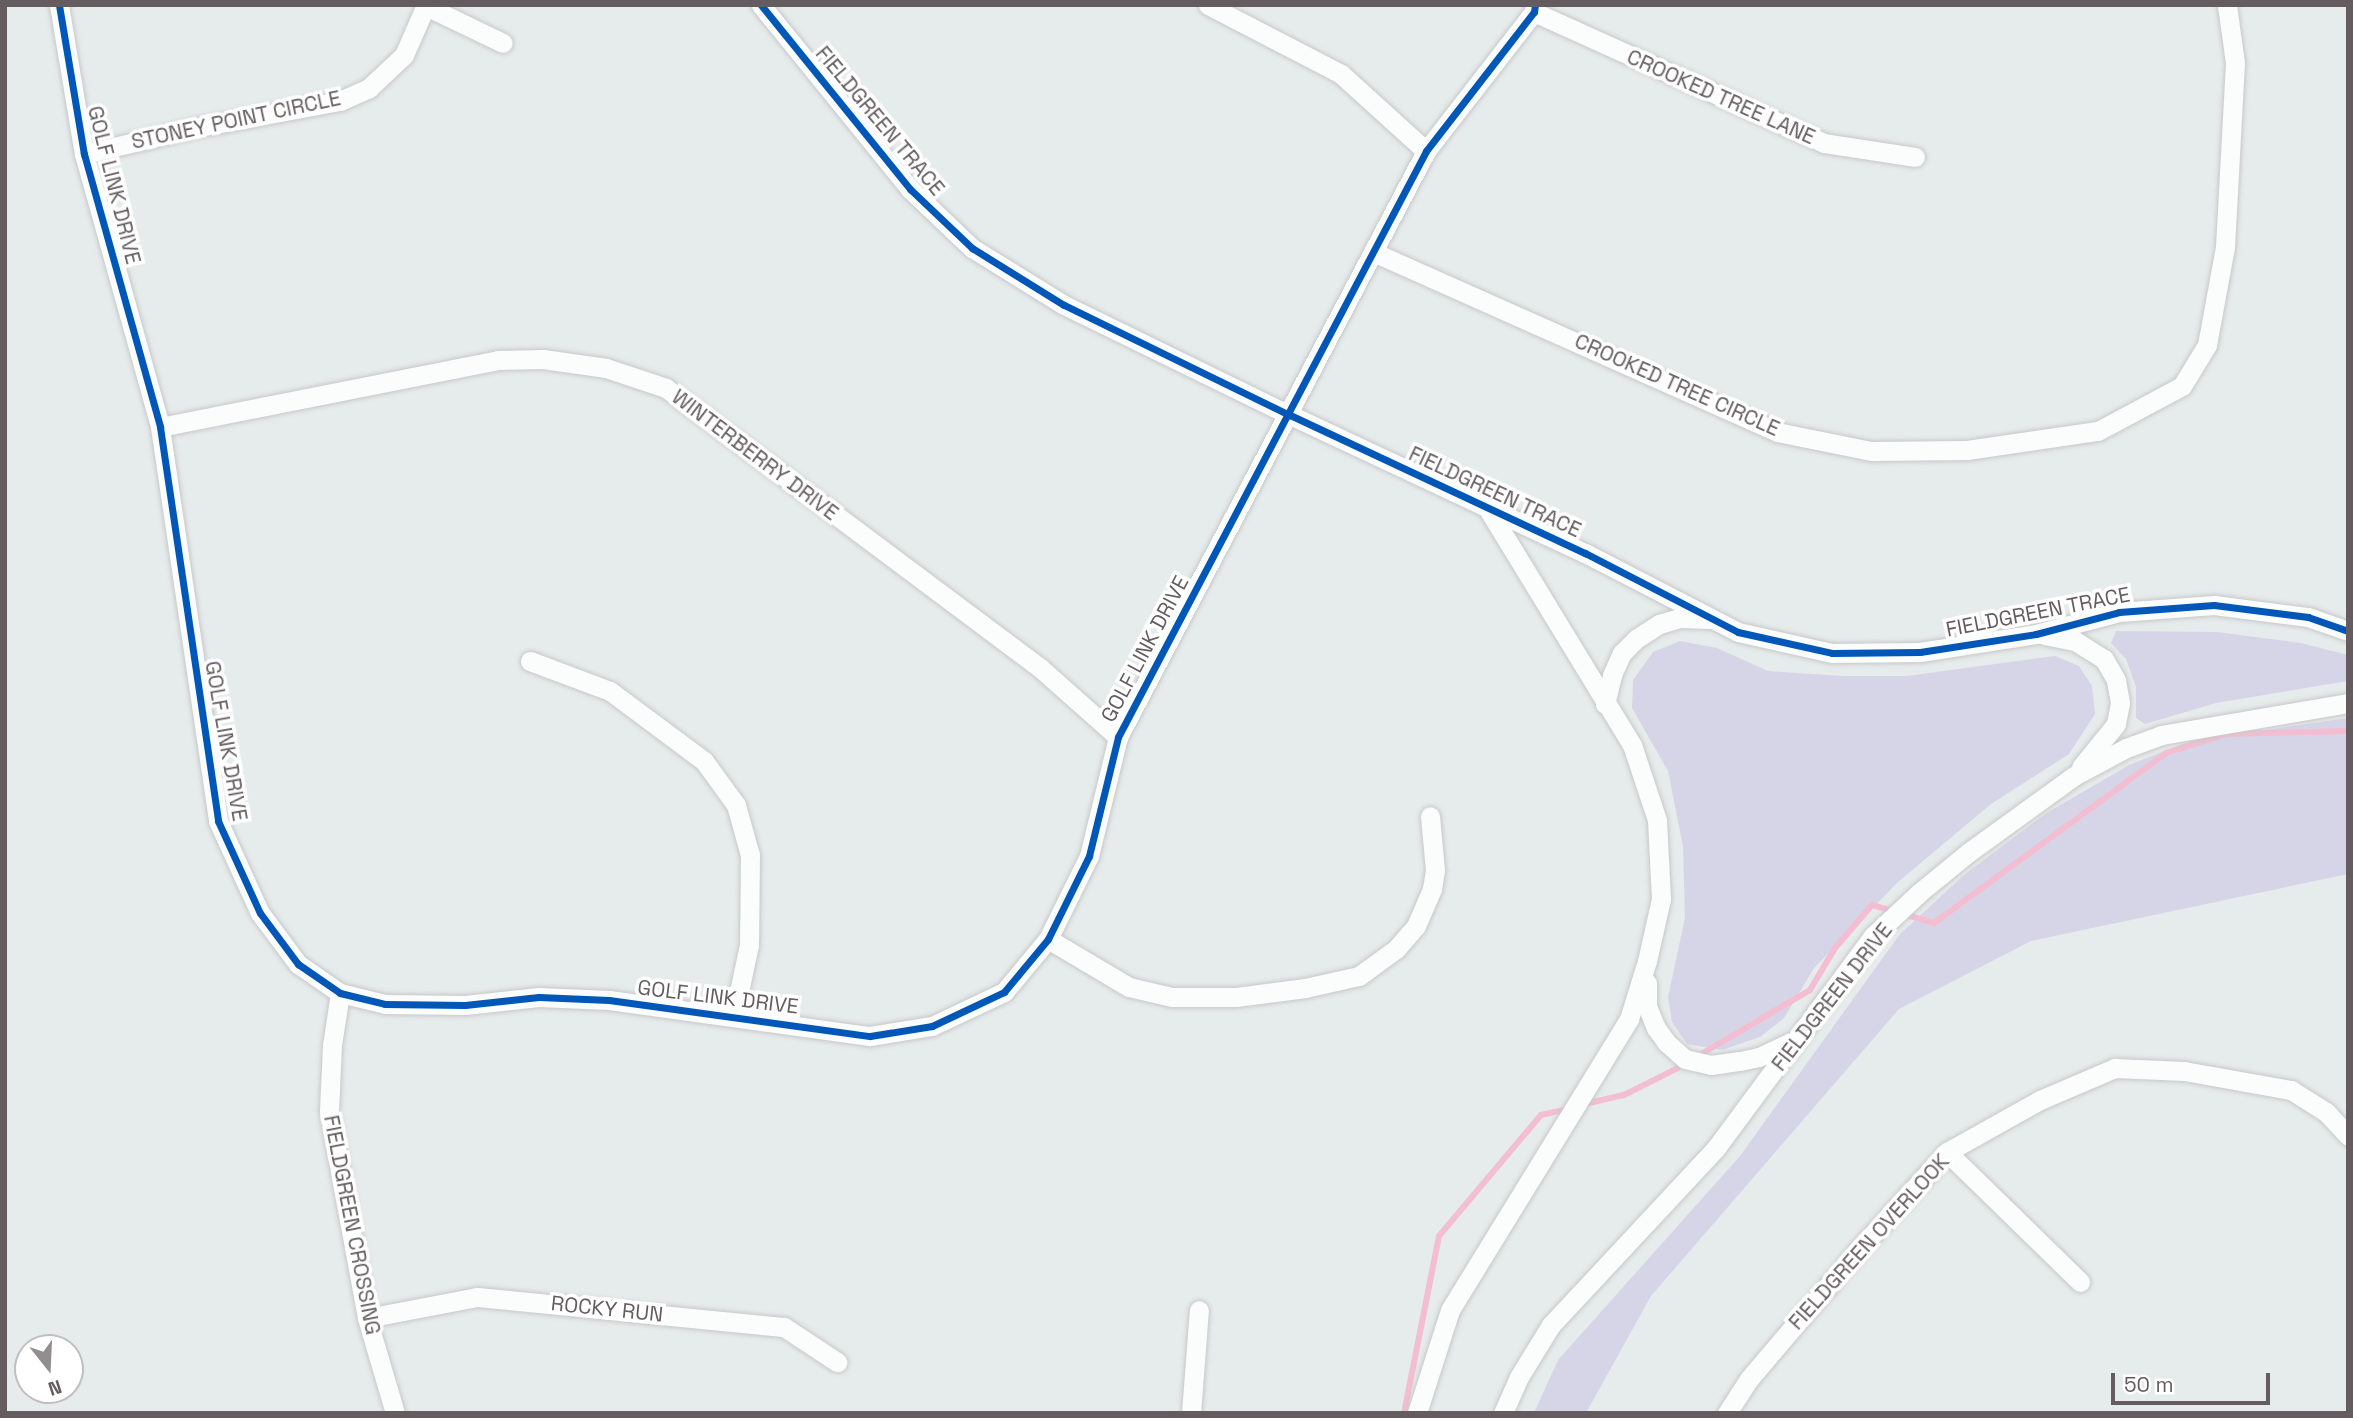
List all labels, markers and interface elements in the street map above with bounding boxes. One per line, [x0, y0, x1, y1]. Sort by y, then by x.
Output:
street label: FIELDGREEN TRACE [810, 41, 950, 201]
street label: CROOKED TREE LANE [1623, 44, 1819, 150]
street label: STONEY POINT CIRCLE [129, 85, 343, 155]
street label: GOLF LINK DRIVE [82, 103, 146, 267]
street label: CROOKED TREE CIRCLE [1570, 328, 1784, 442]
street label: WINTERBERRY DRIVE [667, 384, 843, 526]
street label: FIELDGREEN TRACE [1405, 441, 1585, 543]
street label: GOLF LINK DRIVE [1096, 572, 1194, 726]
street label: FIELDGREEN TRACE [1943, 582, 2133, 642]
street label: GOLF LINK DRIVE [200, 659, 252, 823]
street label: FIELDGREEN DRIVE [1766, 918, 1898, 1076]
street label: GOLF LINK DRIVE [636, 975, 800, 1019]
street label: FIELDGREEN CROSSING [318, 1113, 386, 1337]
street label: FIELDGREEN OVERLOOK [1784, 1149, 1954, 1335]
street label: ROCKY RUN [550, 1291, 664, 1327]
north arrow [14, 1334, 84, 1404]
scale bar [2115, 1358, 2274, 1402]
text: 50 m [2124, 1371, 2174, 1398]
text: N [45, 1374, 65, 1401]

